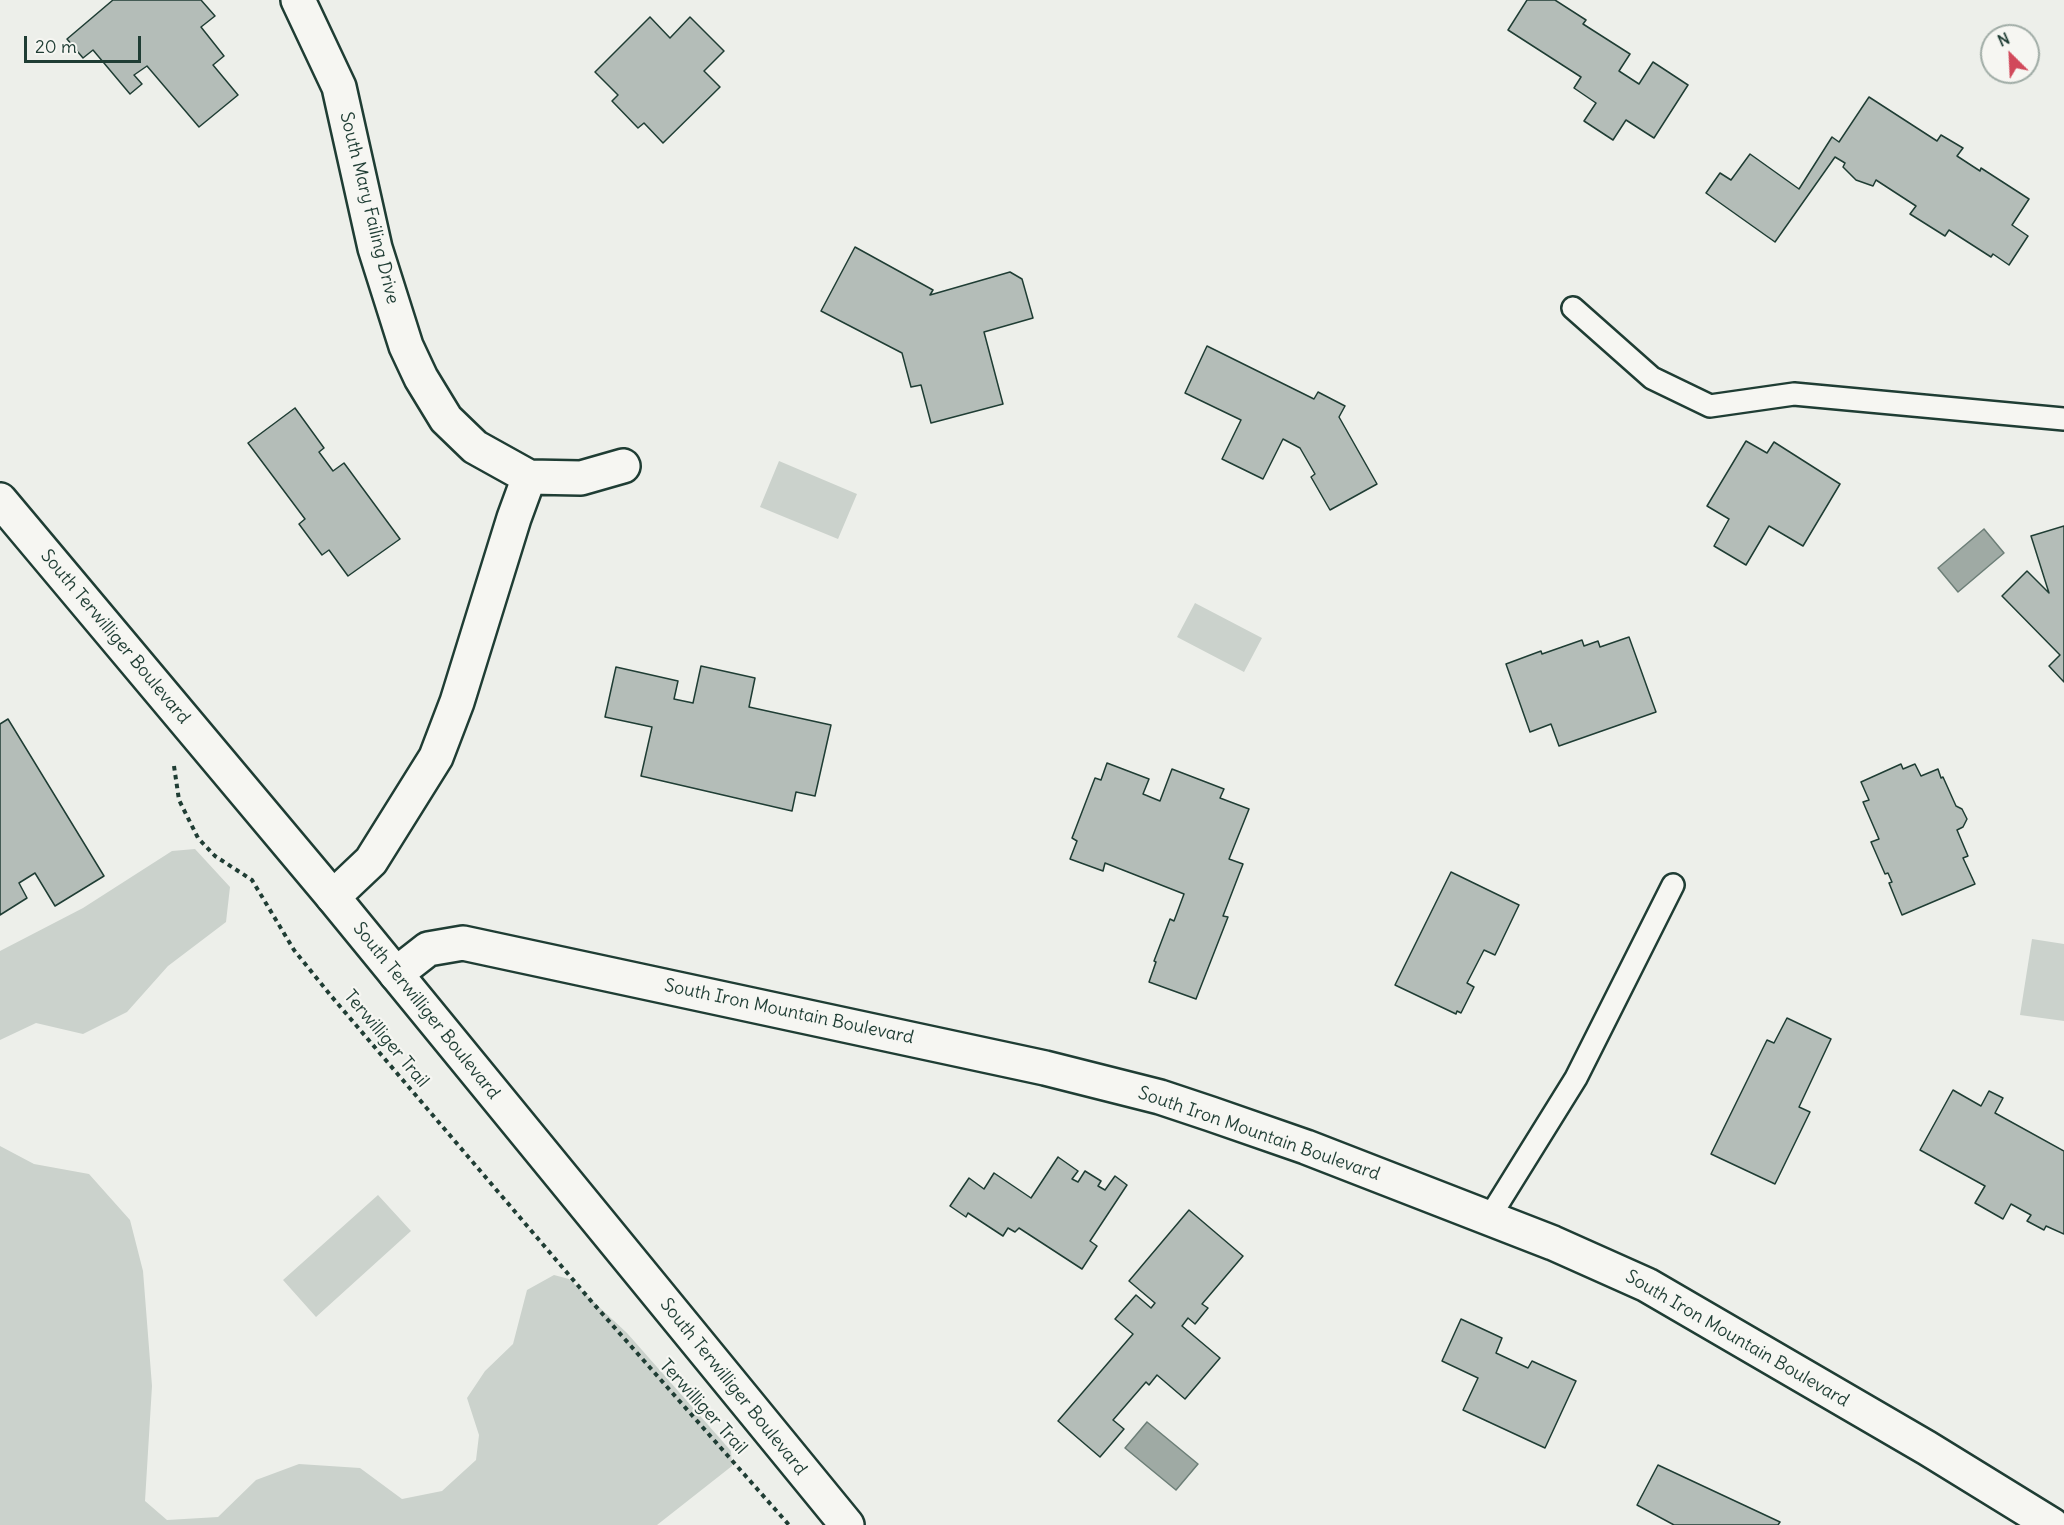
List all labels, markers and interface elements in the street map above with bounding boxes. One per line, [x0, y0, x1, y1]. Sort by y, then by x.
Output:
scale bar [27, 24, 144, 62]
north arrow [1980, 24, 2040, 84]
text: N [1994, 28, 2013, 51]
text: 20 m [35, 35, 77, 58]
street label: South Mary Failing Drive [335, 110, 403, 306]
street label: South Terwilliger Boulevard [36, 545, 194, 729]
street label: South Terwilliger Boulevard [348, 918, 504, 1104]
street label: South Iron Mountain Boulevard [662, 975, 916, 1049]
street label: Terwilliger Trail [339, 986, 433, 1092]
street label: South Iron Mountain Boulevard [1135, 1082, 1383, 1186]
street label: South Iron Mountain Boulevard [1621, 1266, 1853, 1412]
street label: South Terwilliger Boulevard [655, 1294, 811, 1480]
street label: Terwilliger Trail [655, 1355, 751, 1459]

